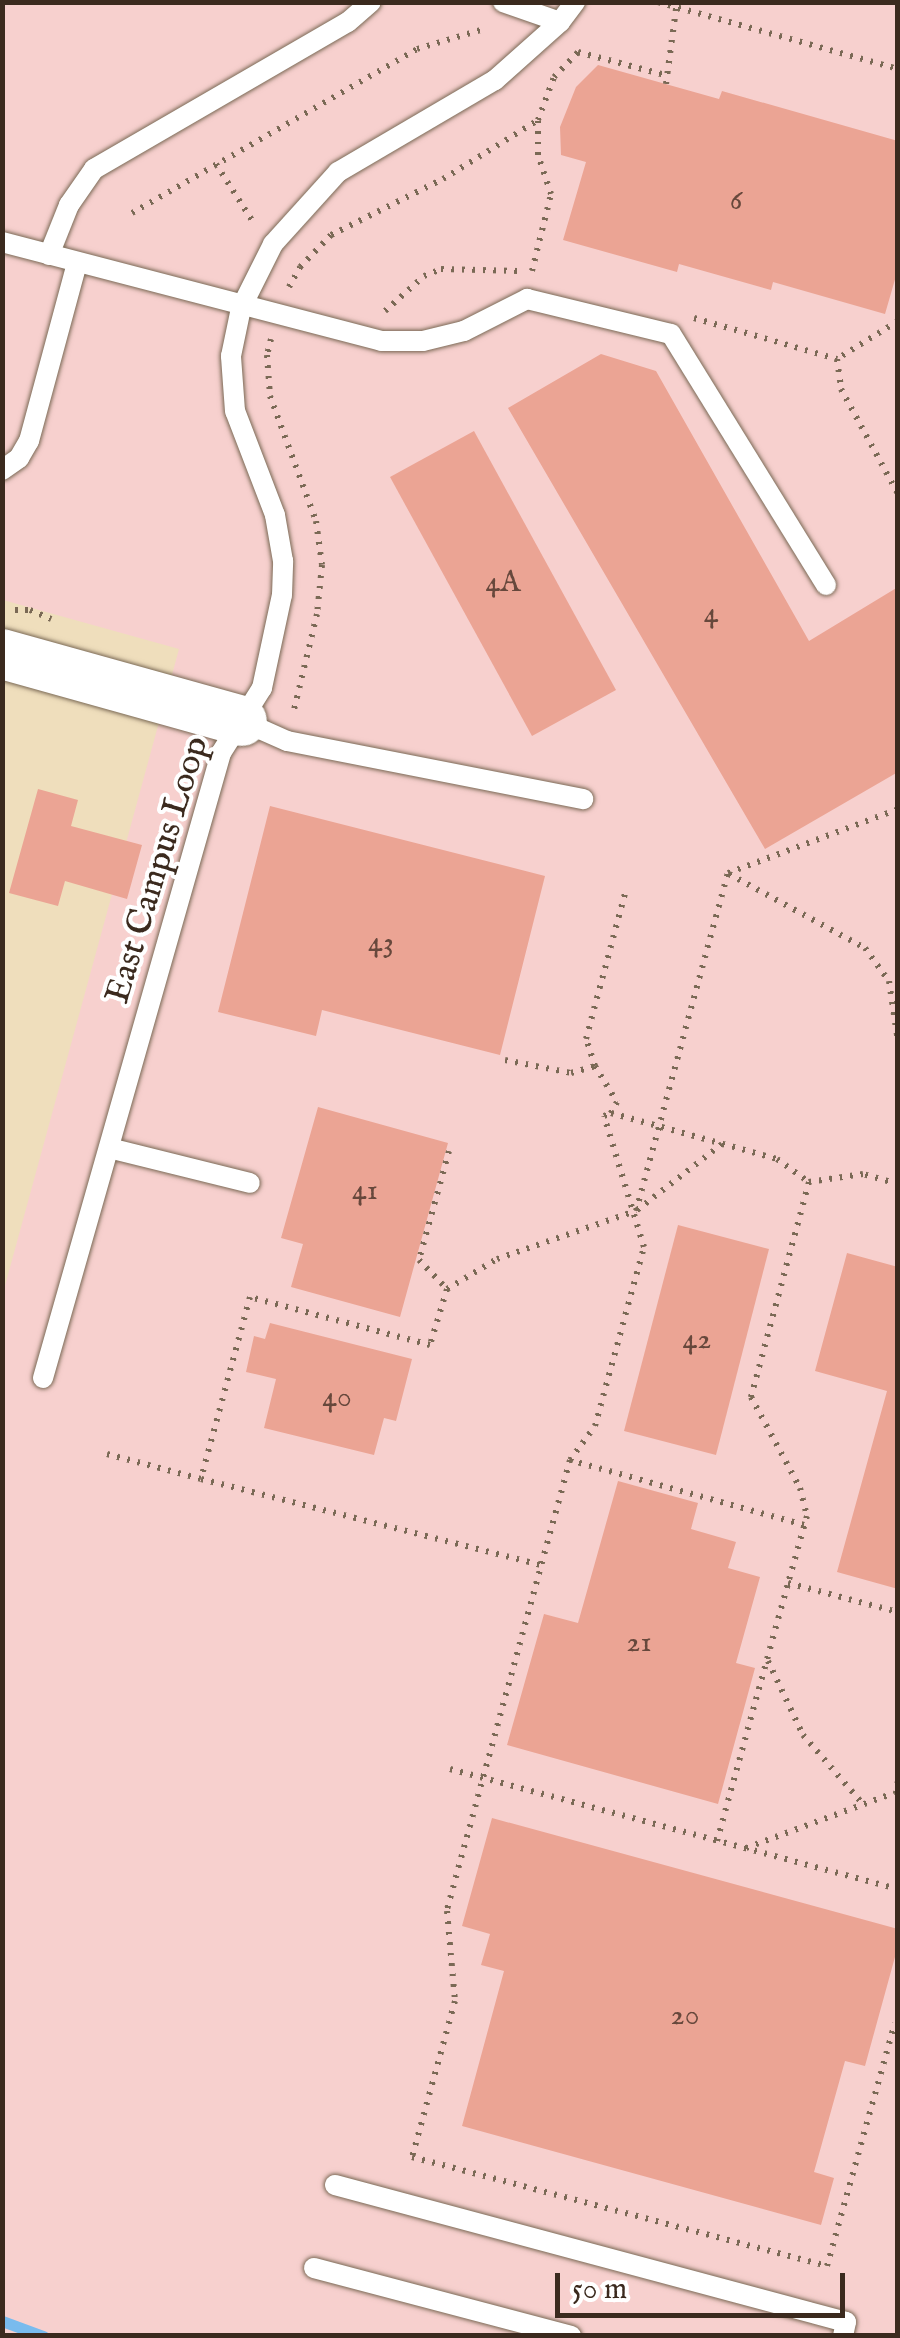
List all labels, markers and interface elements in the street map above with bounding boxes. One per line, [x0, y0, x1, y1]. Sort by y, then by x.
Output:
house number: 6 [730, 183, 742, 219]
house number: 4A [486, 565, 520, 601]
house number: 4 [704, 596, 718, 632]
street label: East Campus Loop [97, 731, 219, 1009]
house number: 43 [368, 925, 394, 961]
house number: 41 [352, 1173, 378, 1209]
house number: 42 [683, 1322, 711, 1358]
house number: 40 [322, 1380, 352, 1416]
house number: 21 [626, 1625, 652, 1661]
house number: 20 [671, 1998, 699, 2034]
scale bar [560, 2253, 850, 2315]
text: 50 m [572, 2271, 627, 2309]

